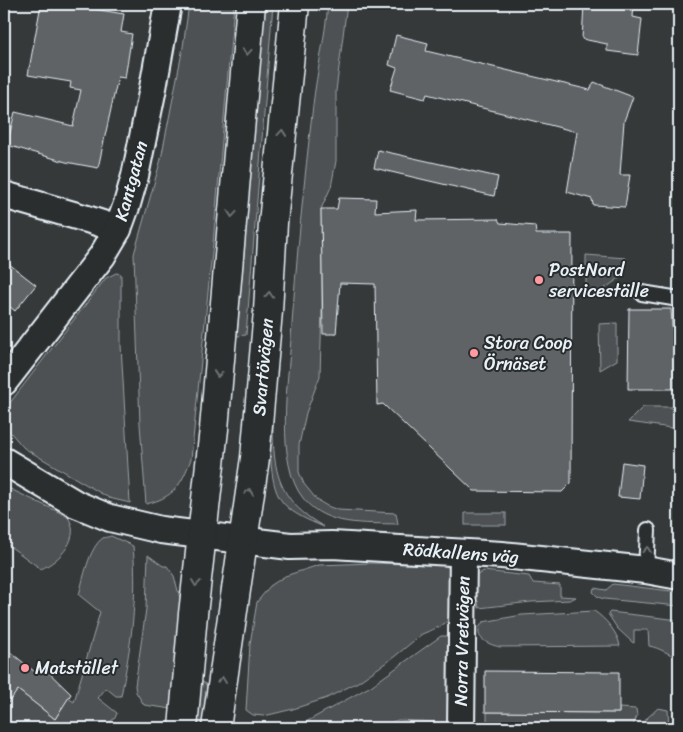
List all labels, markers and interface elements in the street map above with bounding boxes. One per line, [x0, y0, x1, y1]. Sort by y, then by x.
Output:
one-way arrow [241, 49, 252, 57]
one-way arrow [276, 129, 287, 137]
street label: Kantgatan [105, 137, 157, 225]
one-way arrow [226, 210, 237, 218]
place label: PostNord serviceställe [548, 254, 649, 307]
marker: PostNord serviceställe [533, 274, 545, 286]
one-way arrow [264, 291, 275, 299]
street label: Svartövägen [243, 317, 283, 417]
place label: Stora Coop Örnäset [484, 327, 573, 380]
marker: Stora Coop Örnäset [468, 347, 480, 359]
one-way arrow [213, 371, 224, 379]
one-way arrow [244, 487, 254, 496]
street label: Rödkallens väg [402, 533, 520, 573]
one-way arrow [641, 546, 652, 554]
street label: Norra Vretvägen [445, 575, 479, 706]
one-way arrow [191, 580, 202, 588]
place label: Matstället [35, 652, 119, 684]
marker: Matstället [19, 662, 31, 674]
one-way arrow [216, 676, 227, 684]

